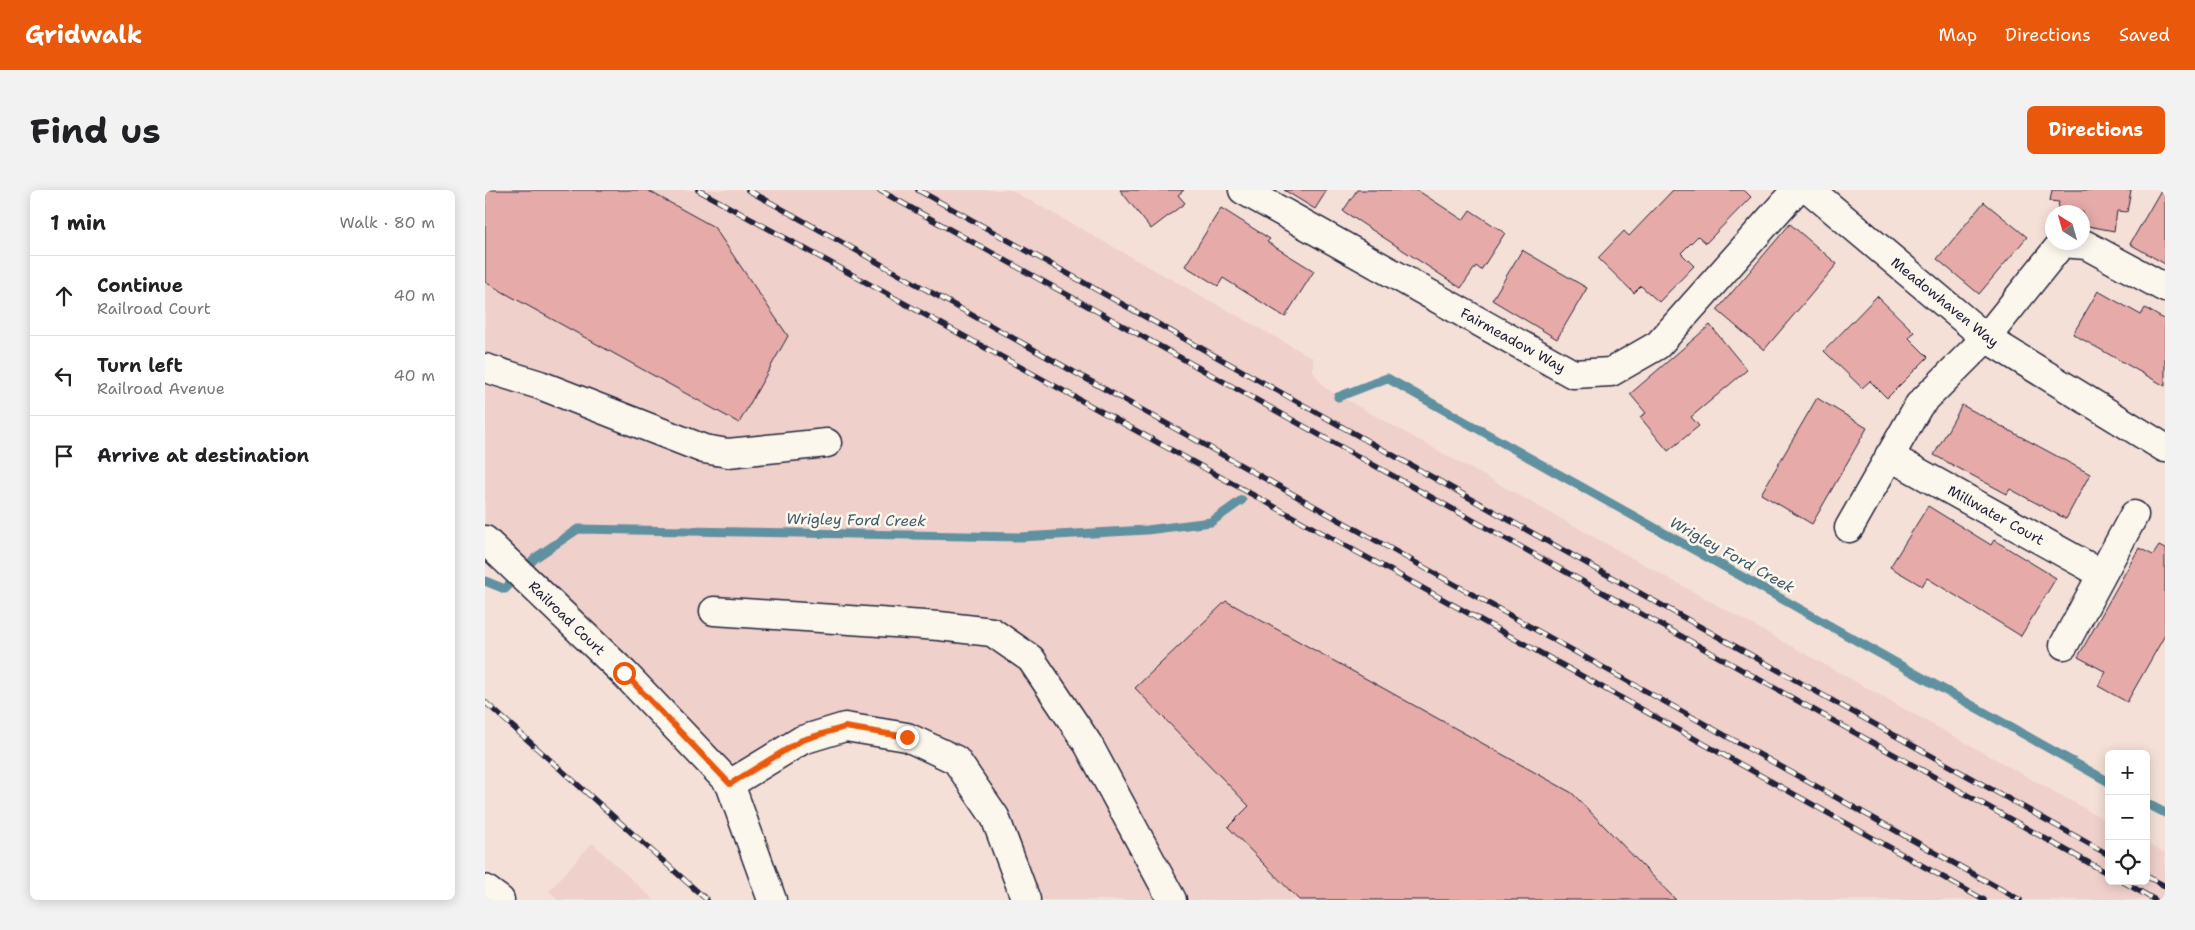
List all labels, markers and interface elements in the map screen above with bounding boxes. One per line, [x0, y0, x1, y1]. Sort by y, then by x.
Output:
text: Gridwalk [25, 19, 142, 51]
text: Map [1939, 23, 1977, 47]
text: Directions [2005, 23, 2091, 47]
text: Saved [2119, 23, 2170, 47]
button: Directions [2027, 106, 2165, 154]
text: Find us [30, 107, 161, 154]
north arrow [2045, 205, 2090, 250]
text: 1 min [50, 209, 106, 237]
text: Walk · 80 m [340, 212, 435, 233]
street label: Meadowhaven Way [1887, 253, 2003, 351]
text: Continue [97, 273, 183, 298]
icon: ahead [50, 282, 78, 310]
text: 40 m [393, 285, 435, 306]
text: Railroad Court [97, 298, 211, 319]
street label: Fairmeadow Way [1457, 304, 1569, 376]
text: Turn left [97, 353, 183, 378]
icon: left [50, 362, 78, 390]
text: 40 m [393, 365, 435, 386]
text: Railroad Avenue [97, 378, 225, 399]
icon: arrive [50, 442, 78, 470]
text: Arrive at destination [97, 443, 309, 468]
street label: Millwater Court [1945, 481, 2047, 549]
water label: Wrigley Ford Creek [786, 509, 926, 531]
water label: Wrigley Ford Creek [1666, 512, 1798, 598]
street label: Railroad Court [525, 577, 609, 659]
route start [613, 662, 636, 685]
route end [896, 726, 919, 749]
map controls [2105, 750, 2150, 885]
button: + [2105, 750, 2150, 795]
button: − [2105, 795, 2150, 840]
button: locate [2105, 840, 2150, 885]

